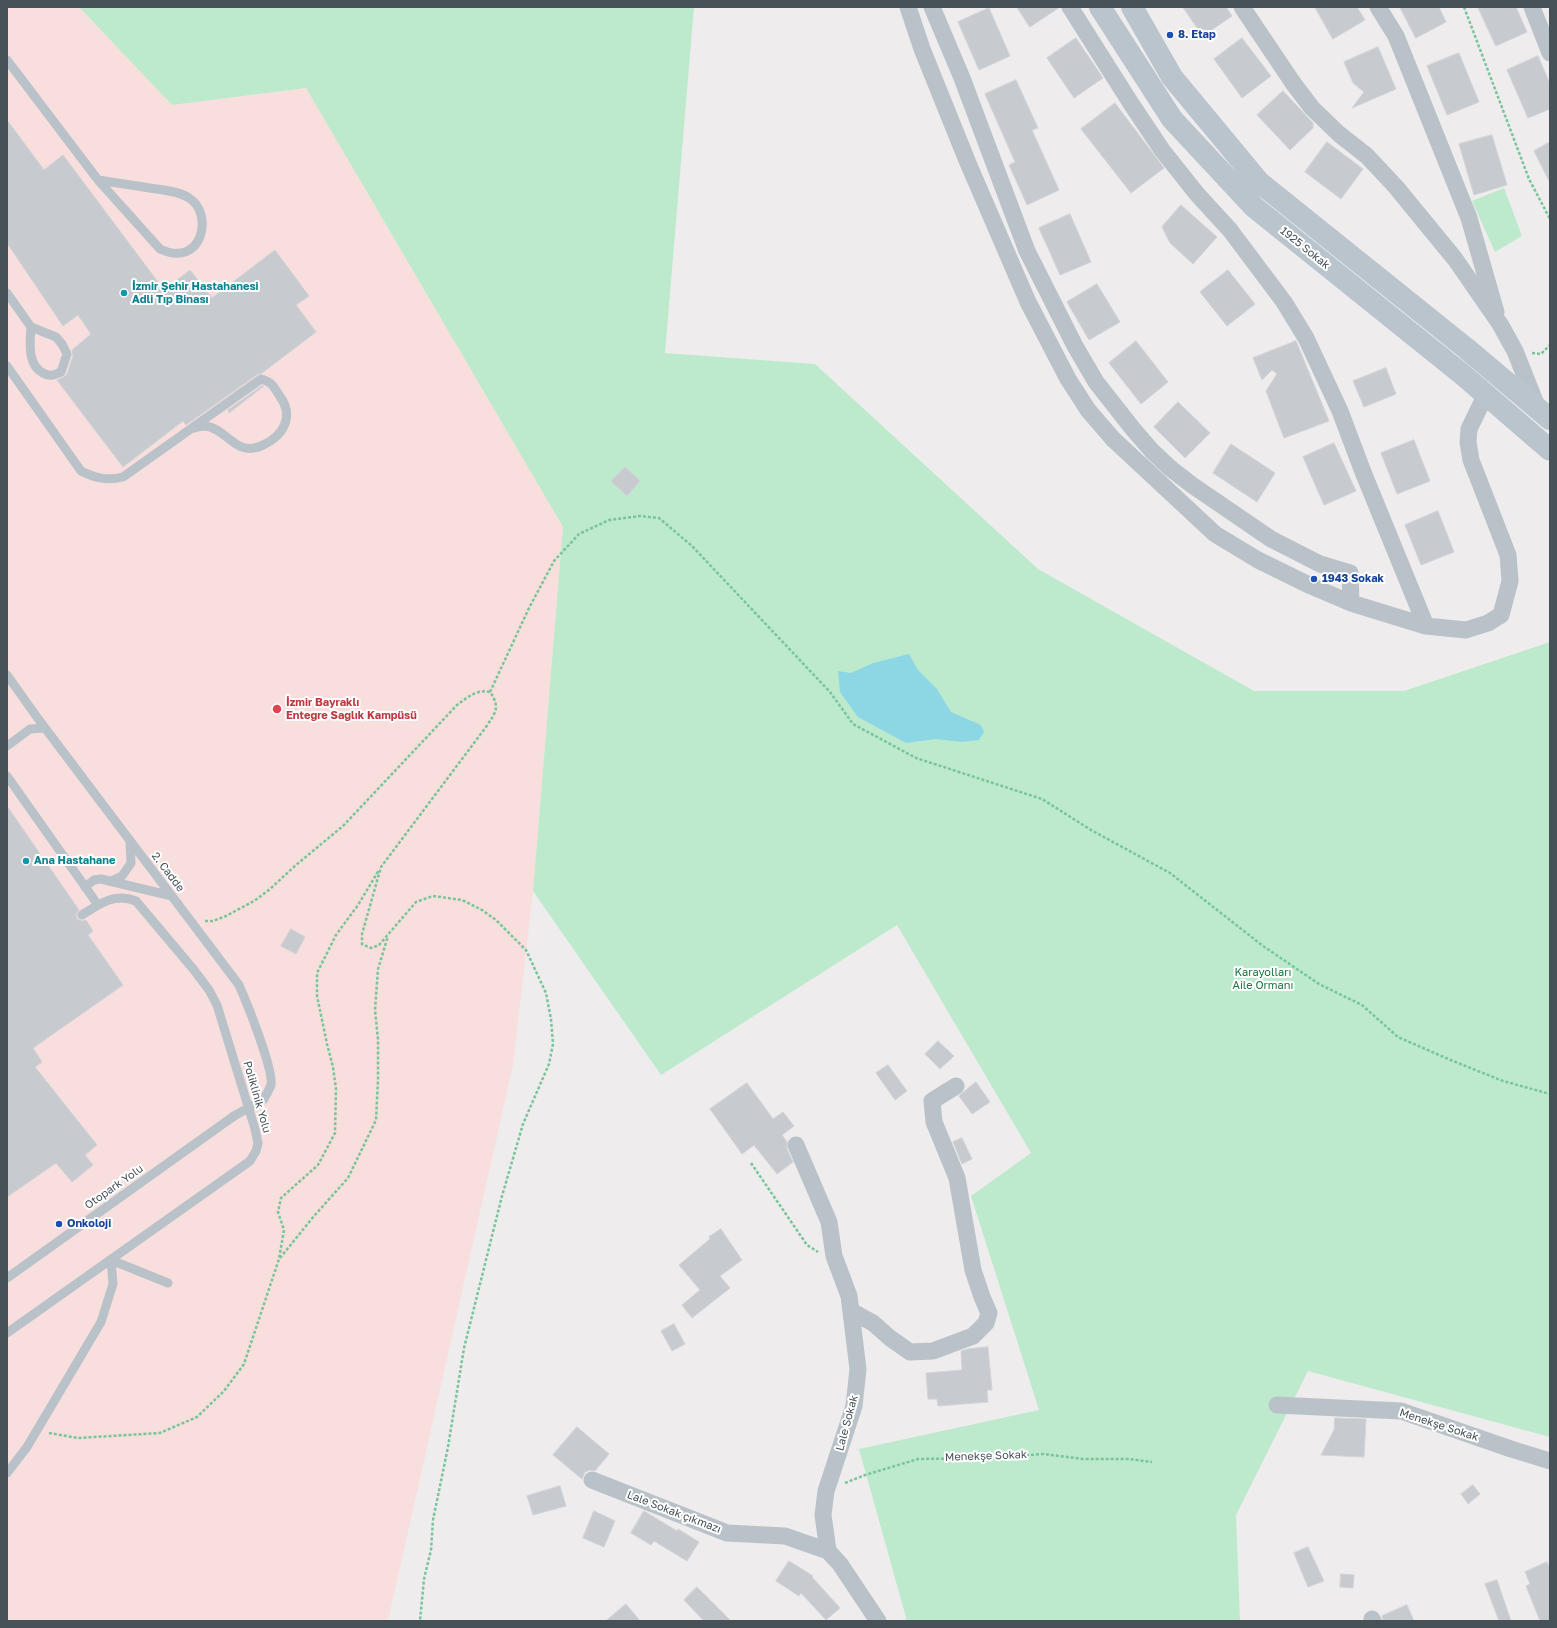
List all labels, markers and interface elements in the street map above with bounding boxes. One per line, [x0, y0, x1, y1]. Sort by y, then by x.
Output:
place label: 8. Etap [1178, 28, 1216, 42]
marker: 8. Etap [1165, 30, 1175, 40]
street label: 1925 Sokak [1278, 224, 1332, 272]
place label: İzmir Şehir Hastahanesi Adli Tıp Binası [132, 280, 259, 306]
marker: İzmir Şehir Hastahanesi Adli Tıp Binası [119, 288, 129, 298]
place label: 1943 Sokak [1322, 572, 1384, 586]
marker: 1943 Sokak [1309, 574, 1319, 584]
place label: İzmir Bayraklı Entegre Sağlık Kampüsü [286, 696, 417, 722]
marker: İzmir Bayraklı Entegre Sağlık Kampüsü [271, 703, 283, 715]
street label: 2. Cadde [149, 850, 187, 894]
place label: Ana Hastahane [34, 854, 115, 868]
marker: Ana Hastahane [21, 856, 31, 866]
park label: Karayolları Aile Ormanı [1233, 966, 1293, 992]
street label: Poliklinik Yolu [240, 1059, 274, 1135]
street label: Otopark Yolu [82, 1162, 146, 1212]
place label: Onkoloji [67, 1217, 111, 1231]
marker: Onkoloji [54, 1219, 64, 1229]
street label: Lale Sokak [833, 1394, 861, 1452]
street label: Menekşe Sokak [1398, 1406, 1480, 1444]
street label: Menekşe Sokak [945, 1448, 1027, 1464]
street label: Lale Sokak çıkmazı [625, 1488, 723, 1536]

